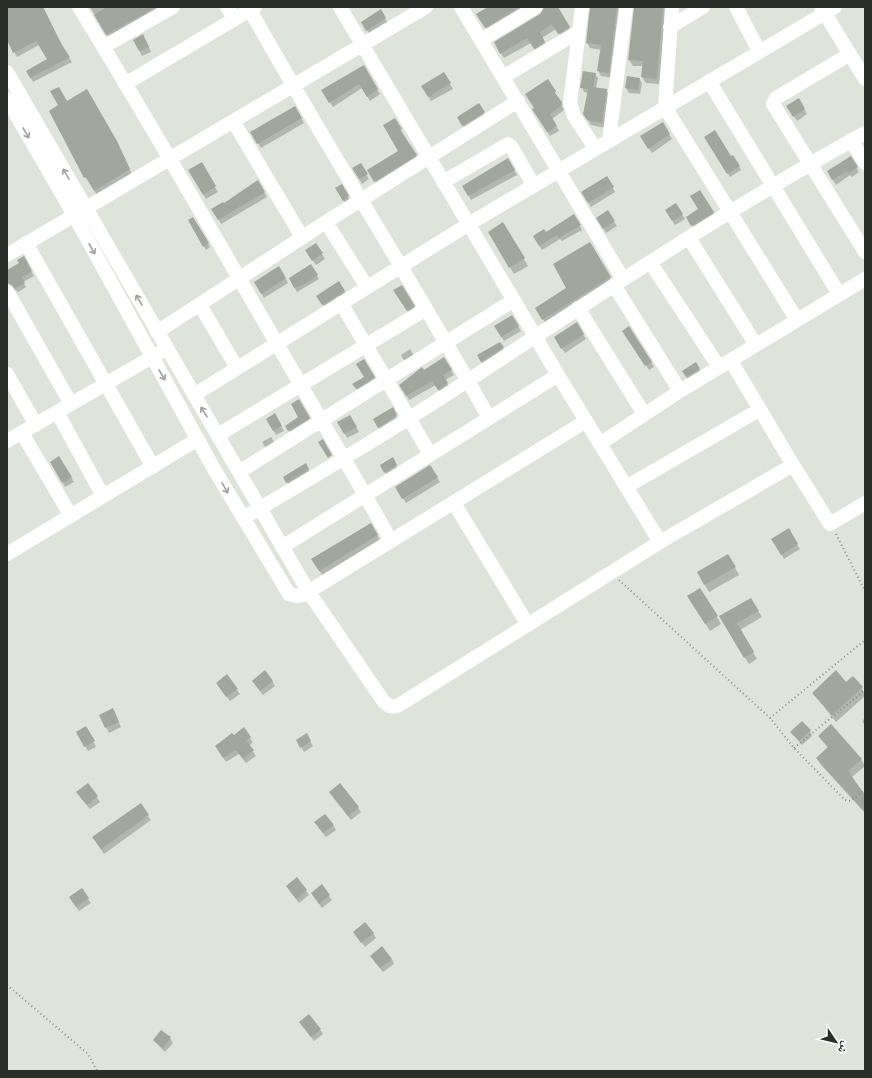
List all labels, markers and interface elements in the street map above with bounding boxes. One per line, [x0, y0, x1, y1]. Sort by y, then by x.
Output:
one-way arrow [23, 127, 31, 139]
one-way arrow [61, 168, 69, 180]
one-way arrow [89, 243, 97, 255]
one-way arrow [134, 294, 142, 306]
one-way arrow [158, 369, 166, 381]
one-way arrow [200, 406, 208, 418]
one-way arrow [222, 482, 230, 494]
north arrow [816, 1022, 856, 1062]
text: ش [834, 1038, 854, 1057]

